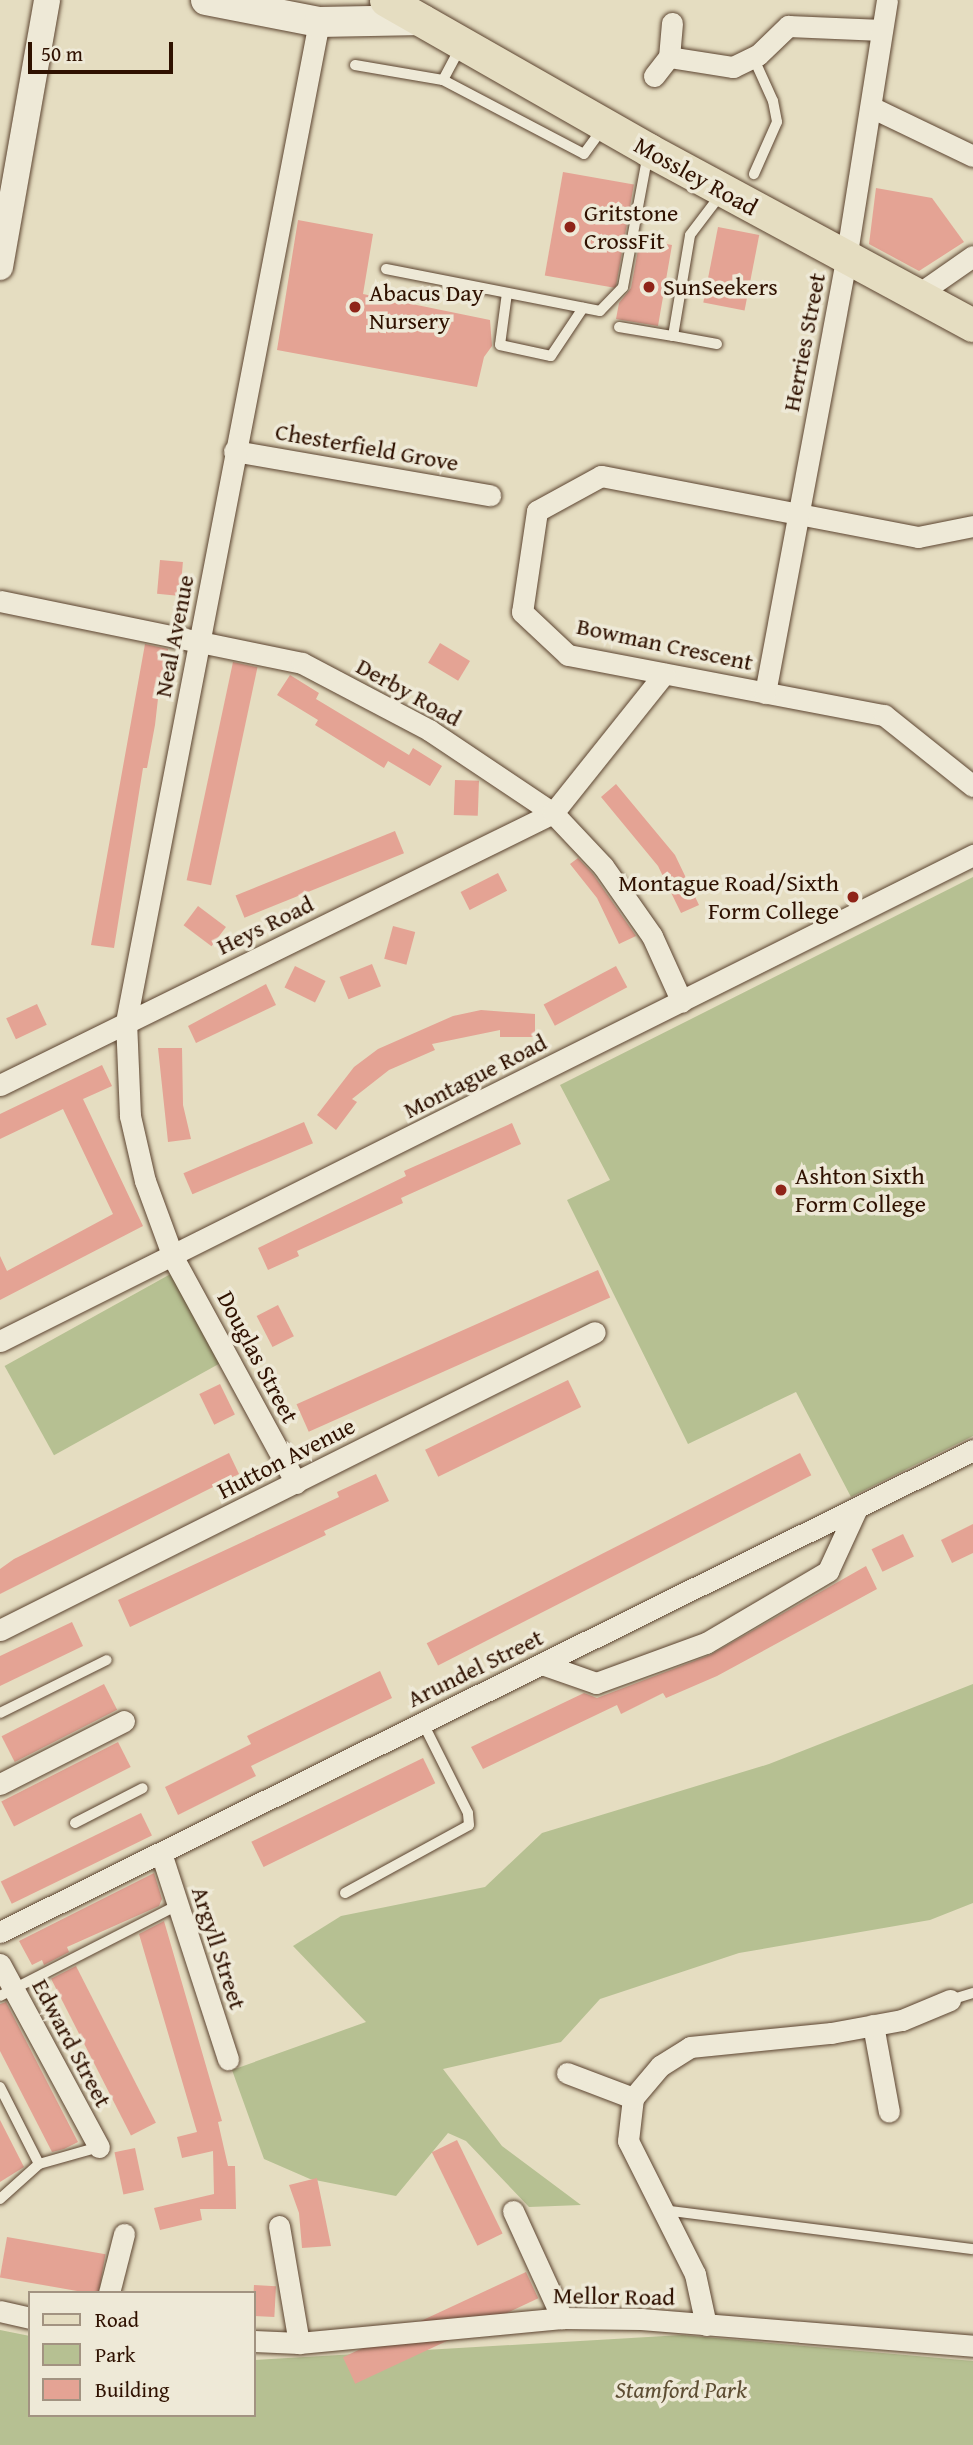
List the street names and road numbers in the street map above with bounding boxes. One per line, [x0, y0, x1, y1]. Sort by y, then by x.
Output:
street label: Mossley Road [629, 130, 763, 222]
street label: Herries Street [776, 270, 832, 414]
street label: Chesterfield Grove [273, 417, 461, 477]
street label: Neal Avenue [148, 572, 200, 700]
street label: Bowman Crescent [574, 611, 756, 677]
street label: Derby Road [351, 651, 467, 733]
street label: Heys Road [212, 889, 318, 961]
street label: Montague Road [399, 1028, 551, 1124]
street label: Douglas Street [211, 1286, 305, 1428]
street label: Hutton Avenue [212, 1411, 360, 1505]
street label: Arundel Street [402, 1623, 548, 1713]
street label: Argyll Street [186, 1883, 252, 2013]
street label: Edward Street [26, 1974, 118, 2112]
street label: Mellor Road [553, 2281, 675, 2311]

